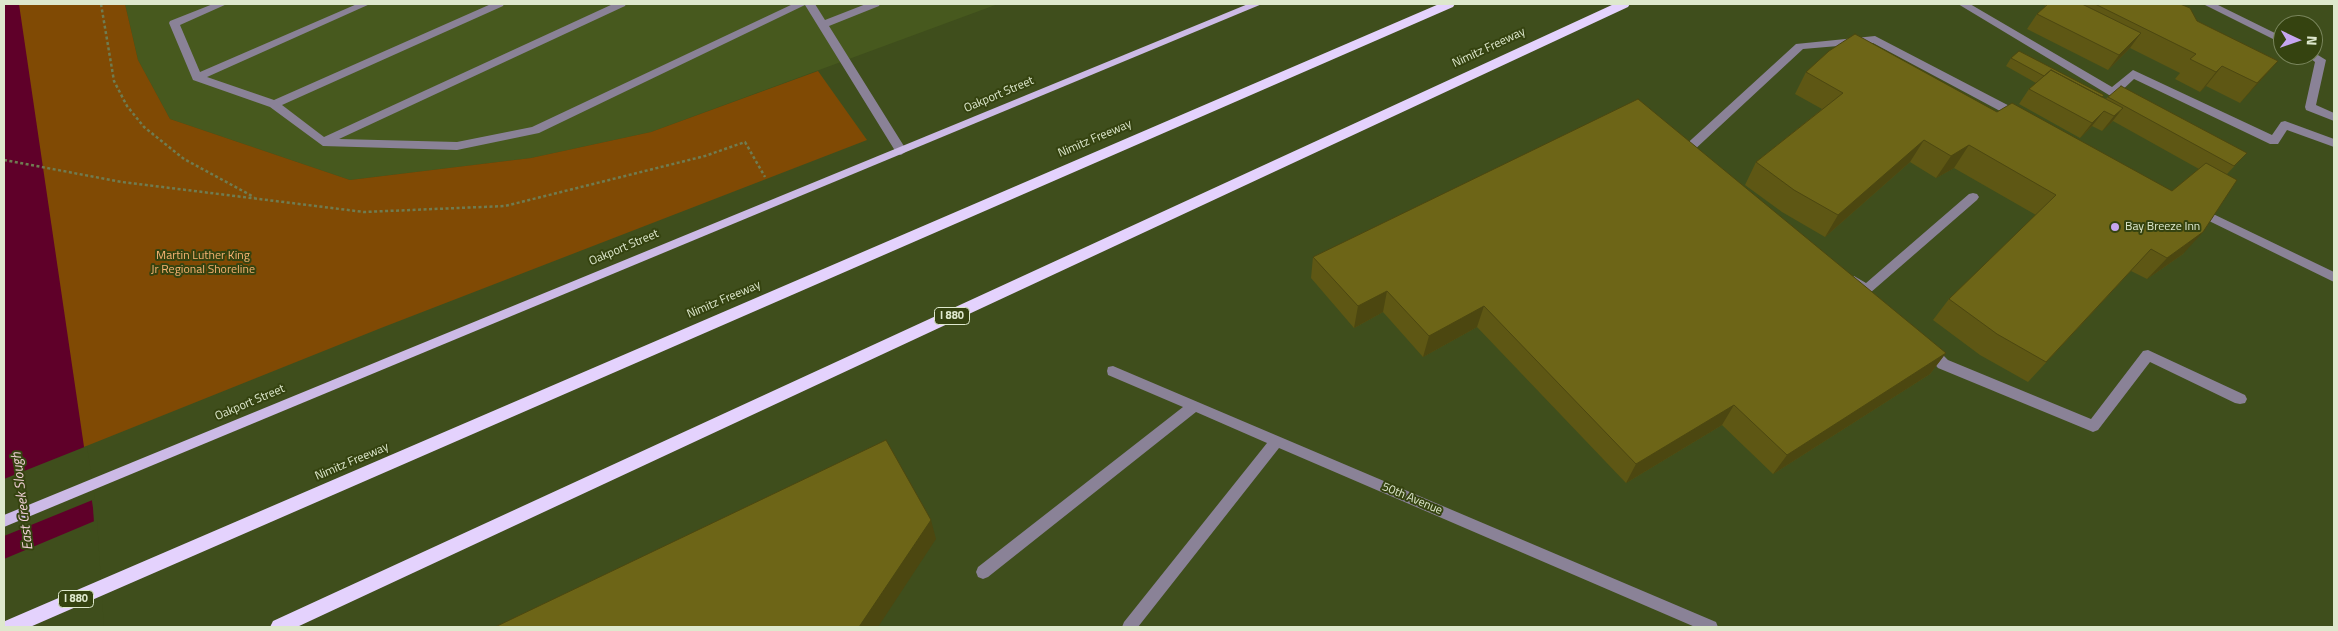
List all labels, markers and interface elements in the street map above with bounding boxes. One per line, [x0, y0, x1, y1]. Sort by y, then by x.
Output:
north arrow [2273, 15, 2323, 65]
street label: Nimitz Freeway [1450, 25, 1528, 71]
text: N [2302, 35, 2323, 46]
street label: Oakport Street [962, 74, 1036, 116]
street label: Nimitz Freeway [1056, 117, 1134, 161]
place label: Bay Breeze Inn [2125, 220, 2200, 234]
marker: Bay Breeze Inn [2109, 221, 2121, 233]
street label: Oakport Street [587, 227, 661, 269]
park label: Martin Luther King Jr Regional Shoreline [151, 249, 255, 277]
street label: Nimitz Freeway [685, 278, 763, 322]
road number: I 880 [934, 308, 970, 324]
street label: Oakport Street [213, 382, 287, 424]
street label: Nimitz Freeway [313, 440, 391, 484]
water label: East Creek Slough [9, 451, 37, 551]
street label: 50th Avenue [1380, 480, 1444, 518]
road number: I 880 [58, 590, 94, 608]

